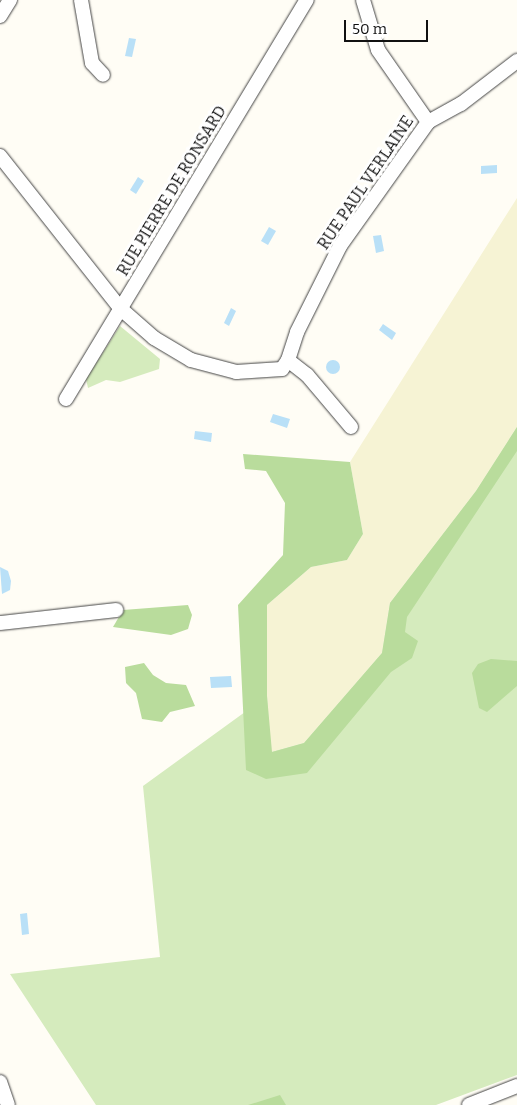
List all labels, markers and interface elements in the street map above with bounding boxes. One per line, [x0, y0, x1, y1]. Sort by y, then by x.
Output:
scale bar [347, 10, 431, 42]
text: 50 m [352, 20, 387, 38]
street label: RUE PIERRE DE RONSARD [113, 102, 231, 280]
street label: RUE PAUL VERLAINE [314, 112, 418, 254]

